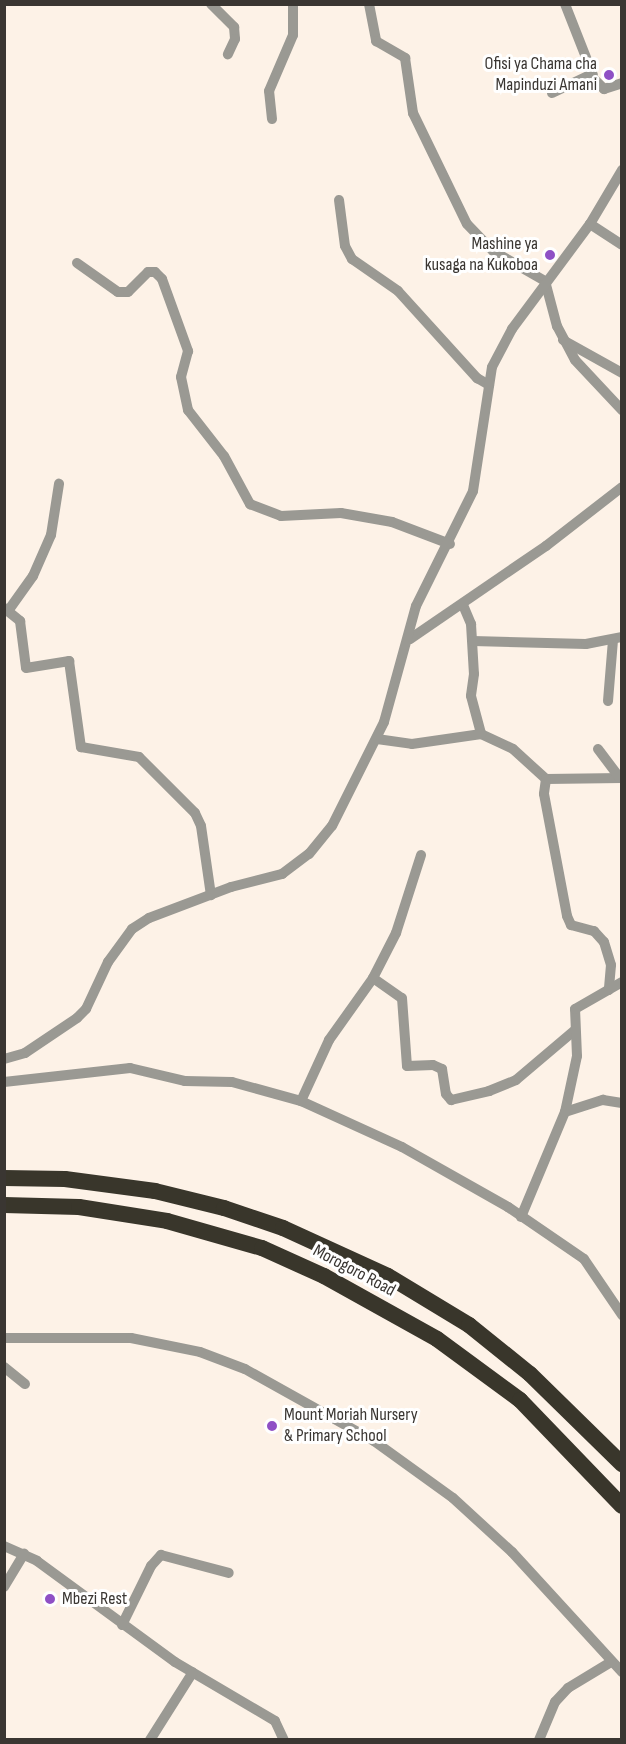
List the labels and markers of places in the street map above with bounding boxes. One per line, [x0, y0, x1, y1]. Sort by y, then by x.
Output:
place label: Ofisi ya Chama cha Mapinduzi Amani [485, 54, 597, 97]
marker: Ofisi ya Chama cha Mapinduzi Amani [602, 68, 616, 82]
place label: Mashine ya kusaga na Kukoboa [425, 234, 538, 276]
marker: Mashine ya kusaga na Kukoboa [543, 248, 557, 262]
place label: Mount Moriah Nursery & Primary School [284, 1405, 418, 1448]
marker: Mount Moriah Nursery & Primary School [265, 1419, 279, 1433]
place label: Mbezi Rest [62, 1588, 127, 1610]
marker: Mbezi Rest [43, 1592, 57, 1606]

